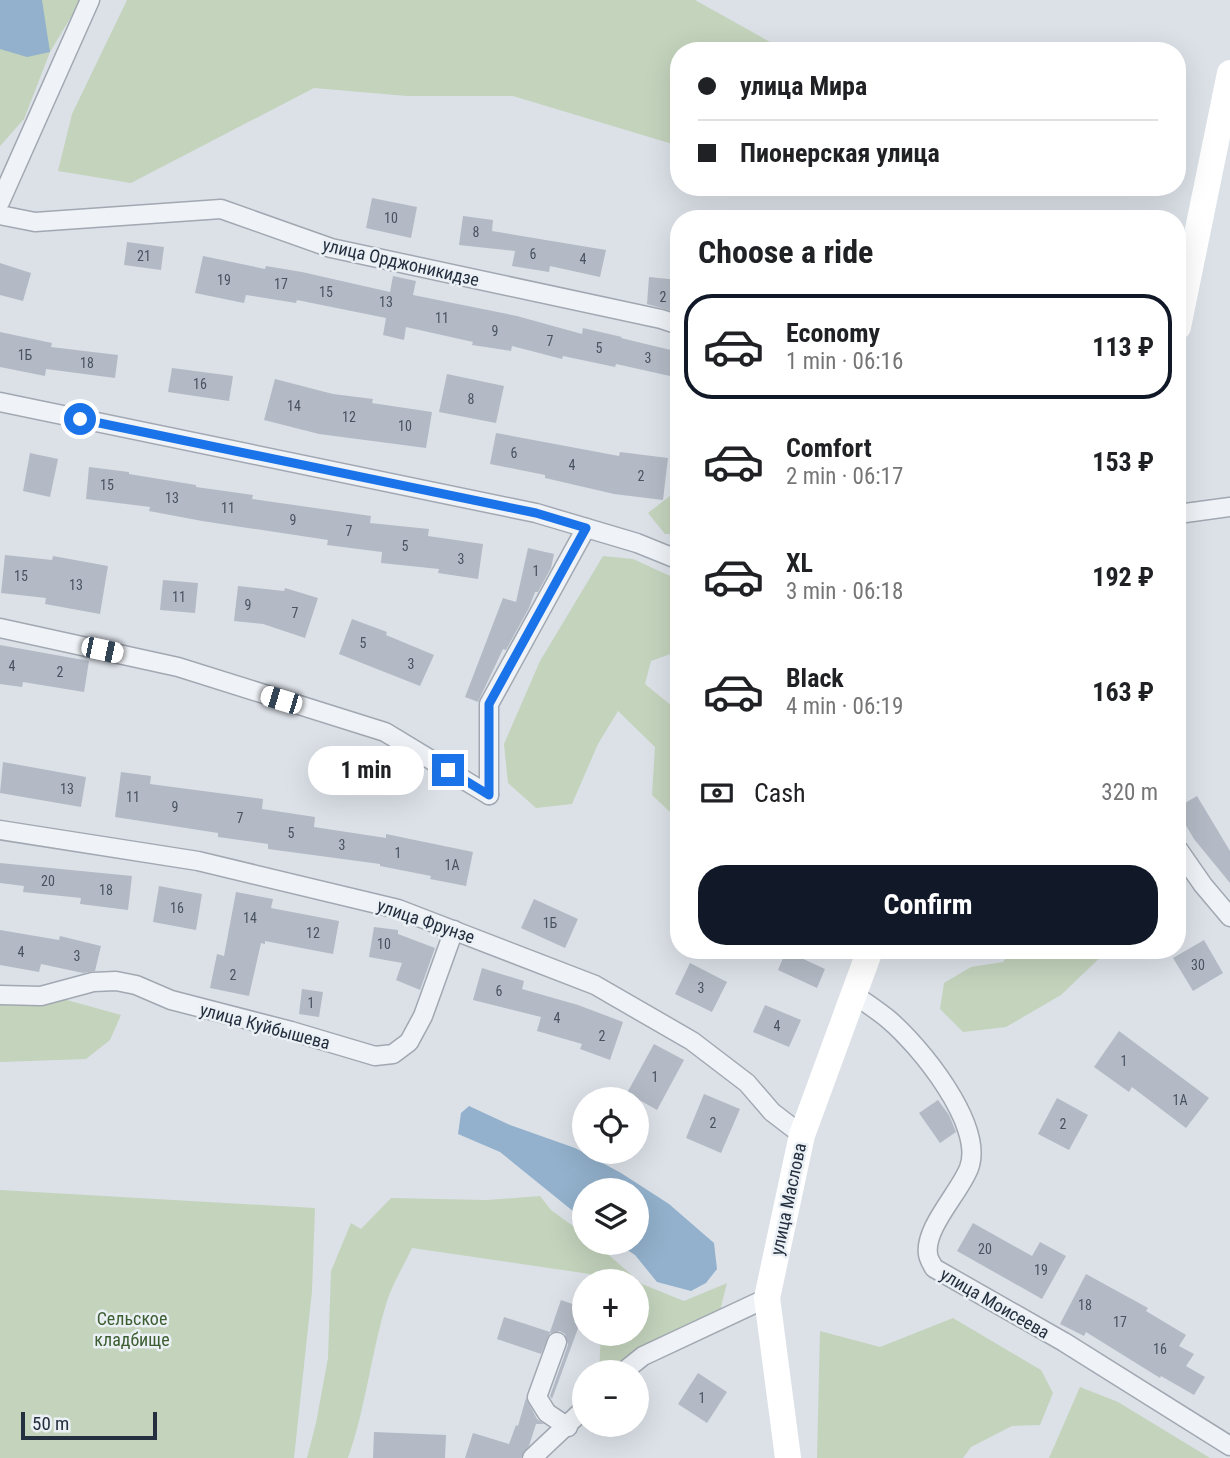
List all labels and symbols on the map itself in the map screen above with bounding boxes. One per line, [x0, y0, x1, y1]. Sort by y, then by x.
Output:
house number: 10 [384, 210, 398, 226]
house number: 8 [473, 224, 480, 240]
street label: улица Орджоникидзе [321, 234, 481, 290]
house number: 6 [530, 246, 537, 262]
house number: 21 [137, 248, 151, 264]
house number: 4 [580, 251, 587, 267]
house number: 19 [217, 272, 231, 288]
house number: 17 [274, 276, 288, 292]
house number: 15 [319, 284, 333, 300]
house number: 2 [660, 289, 667, 305]
house number: 13 [379, 294, 393, 310]
house number: 11 [435, 310, 449, 326]
house number: 9 [492, 323, 498, 339]
house number: 7 [547, 333, 554, 349]
house number: 5 [596, 340, 603, 356]
house number: 1Б [18, 347, 33, 363]
house number: 3 [645, 350, 651, 366]
house number: 18 [80, 355, 94, 371]
house number: 16 [193, 376, 207, 392]
house number: 8 [468, 391, 475, 407]
house number: 14 [287, 398, 301, 414]
route start [64, 403, 96, 435]
house number: 12 [342, 409, 356, 425]
house number: 10 [398, 418, 412, 434]
house number: 6 [511, 445, 518, 461]
house number: 4 [569, 457, 576, 473]
house number: 2 [638, 468, 645, 484]
house number: 15 [100, 477, 114, 493]
house number: 13 [165, 490, 179, 506]
house number: 11 [221, 500, 235, 516]
house number: 9 [290, 512, 296, 528]
house number: 7 [346, 523, 353, 539]
house number: 5 [402, 538, 409, 554]
house number: 3 [458, 551, 464, 567]
house number: 1 [533, 563, 539, 579]
house number: 15 [14, 568, 28, 584]
house number: 13 [69, 577, 83, 593]
house number: 11 [172, 589, 186, 605]
house number: 9 [245, 597, 251, 613]
house number: 7 [292, 605, 299, 621]
car [80, 635, 125, 665]
house number: 5 [360, 635, 367, 651]
house number: 3 [408, 656, 414, 672]
house number: 4 [9, 658, 16, 674]
house number: 2 [57, 664, 64, 680]
car [258, 684, 305, 716]
callout: 1 min [308, 746, 424, 794]
route end [432, 754, 464, 786]
house number: 13 [60, 781, 74, 797]
house number: 11 [126, 789, 140, 805]
house number: 9 [172, 799, 178, 815]
house number: 7 [237, 810, 244, 826]
house number: 5 [288, 825, 295, 841]
house number: 3 [339, 837, 345, 853]
house number: 1 [395, 845, 401, 861]
house number: 1А [445, 857, 459, 873]
house number: 20 [41, 873, 55, 889]
house number: 18 [99, 882, 113, 898]
street label: улица Фрунзе [374, 895, 478, 947]
house number: 16 [170, 900, 184, 916]
house number: 14 [243, 910, 257, 926]
house number: 1Б [543, 915, 558, 931]
house number: 12 [306, 925, 320, 941]
house number: 10 [377, 936, 391, 952]
house number: 4 [18, 944, 25, 960]
house number: 3 [74, 948, 80, 964]
house number: 30 [1191, 957, 1205, 973]
house number: 2 [230, 967, 237, 983]
house number: 3 [698, 980, 704, 996]
house number: 6 [496, 983, 503, 999]
house number: 1 [308, 995, 314, 1011]
street label: улица Куйбышева [198, 999, 332, 1053]
house number: 4 [554, 1010, 561, 1026]
house number: 4 [774, 1018, 781, 1034]
house number: 2 [599, 1028, 606, 1044]
house number: 1 [1121, 1053, 1127, 1069]
house number: 1 [652, 1069, 658, 1085]
house number: 1А [1173, 1092, 1187, 1108]
house number: 2 [710, 1115, 717, 1131]
house number: 2 [1060, 1116, 1067, 1132]
street label: улица Маслова [766, 1141, 810, 1257]
house number: 20 [978, 1241, 992, 1257]
house number: 19 [1034, 1262, 1048, 1278]
street label: улица Моисеева [937, 1263, 1053, 1343]
house number: 18 [1078, 1297, 1092, 1313]
park label: Сельское кладбище [94, 1308, 170, 1350]
house number: 17 [1113, 1314, 1127, 1330]
house number: 16 [1153, 1341, 1167, 1357]
house number: 1 [699, 1390, 705, 1406]
scale bar [21, 1409, 158, 1441]

